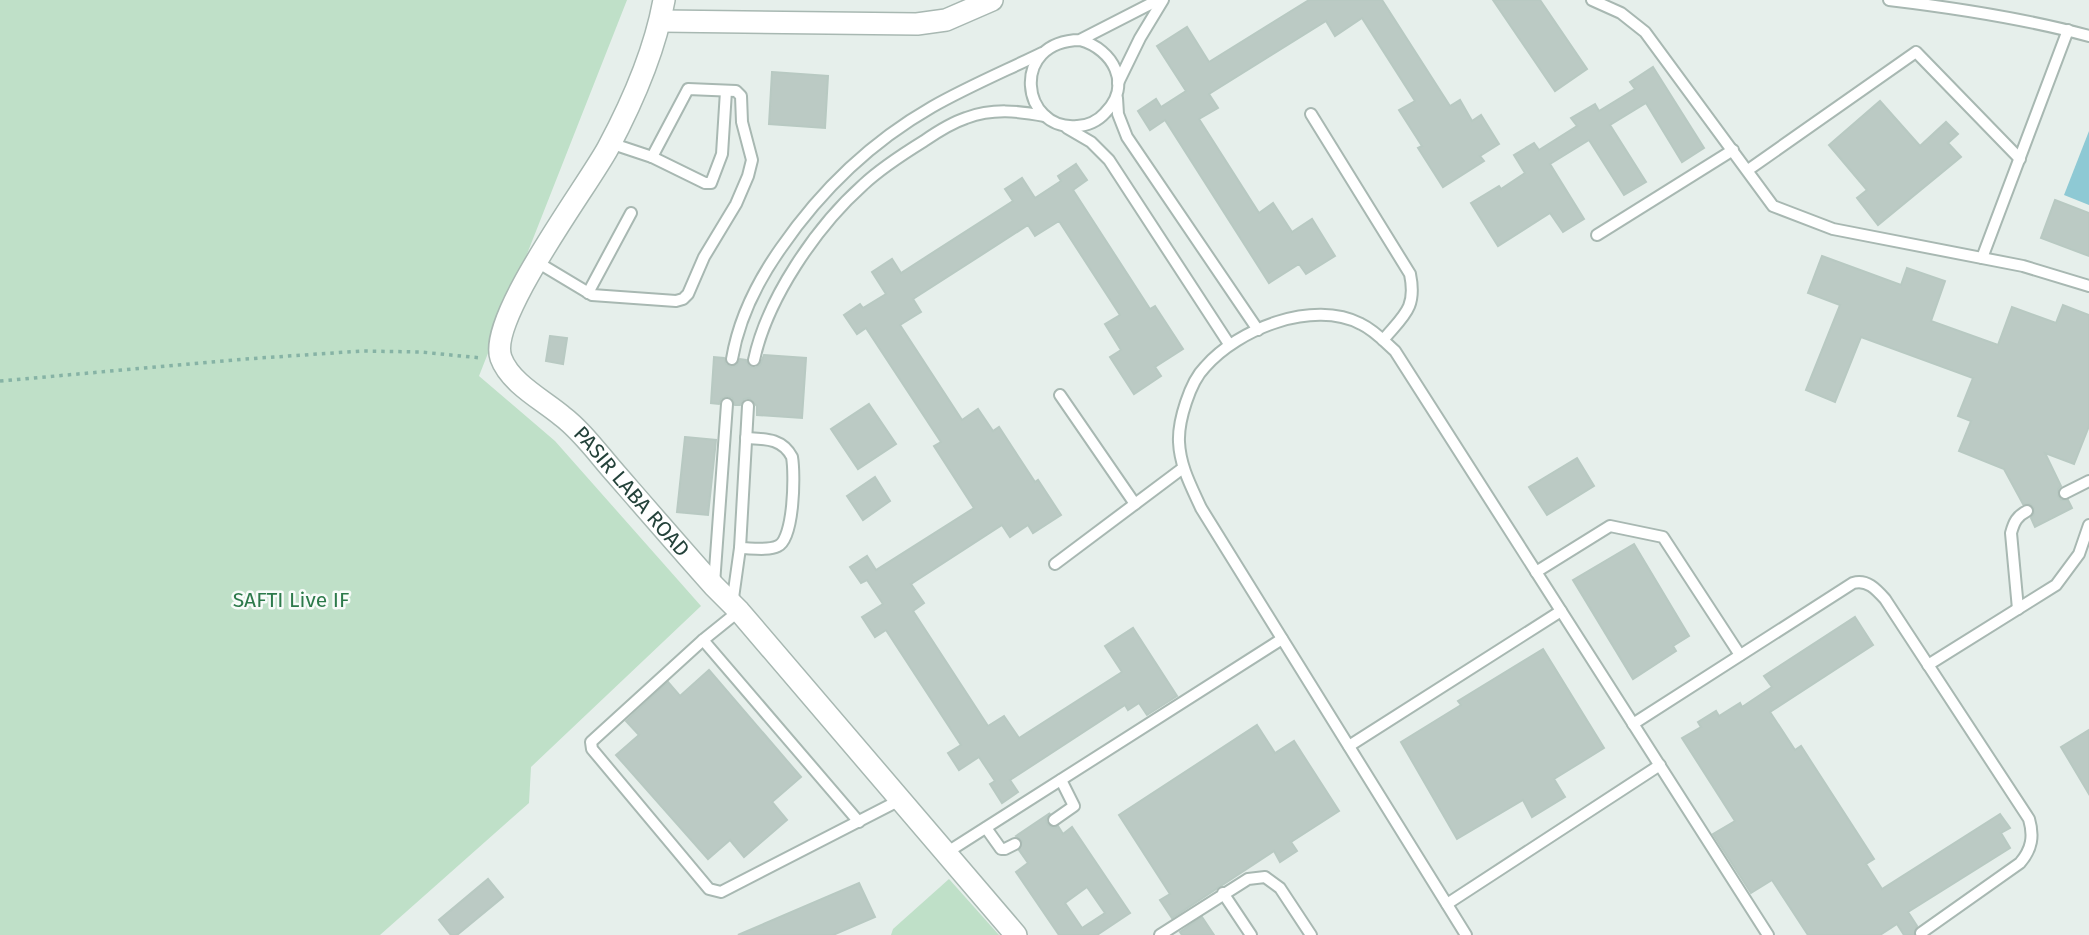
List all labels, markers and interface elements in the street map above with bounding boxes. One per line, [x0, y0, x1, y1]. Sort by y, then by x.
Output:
street label: PASIR LABA ROAD [568, 421, 695, 562]
park label: SAFTI Live IF [233, 587, 349, 613]

